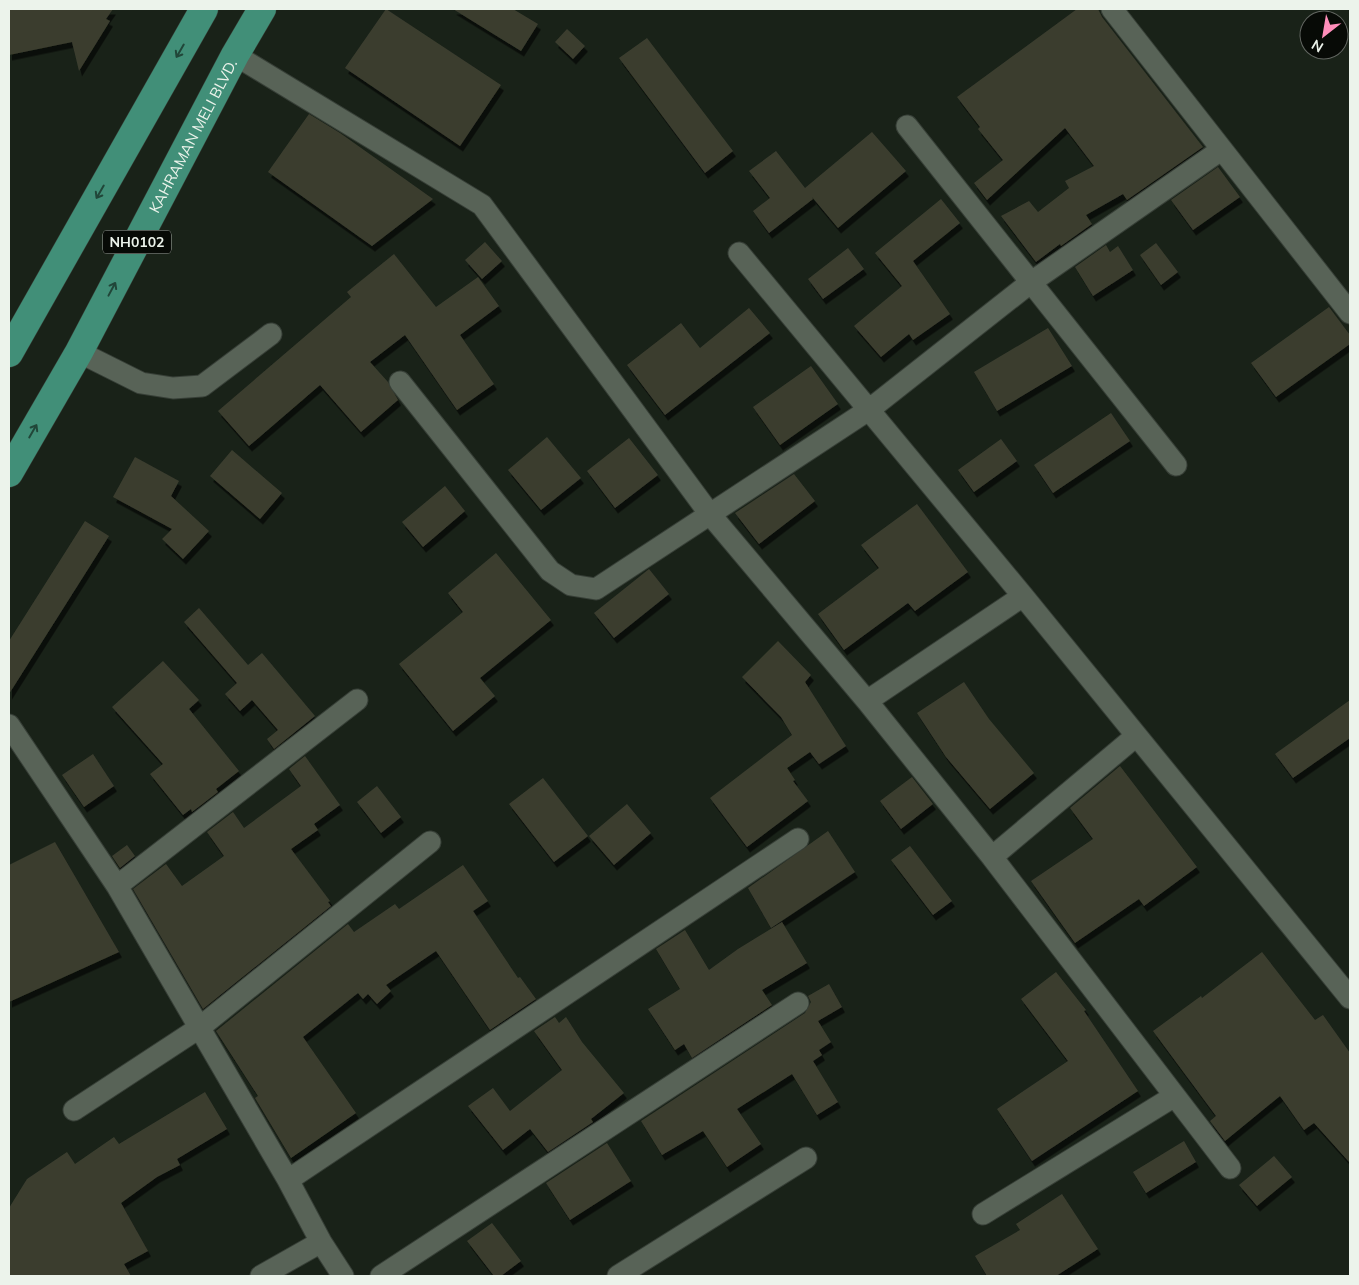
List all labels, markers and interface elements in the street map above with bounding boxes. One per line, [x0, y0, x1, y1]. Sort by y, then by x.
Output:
north arrow [1299, 10, 1349, 60]
text: N [1308, 36, 1326, 57]
one-way arrow [175, 44, 185, 59]
street label: KAHRAMAN MELI BLVD. [144, 56, 241, 216]
one-way arrow [94, 185, 104, 199]
road number: NH0102 [103, 230, 171, 253]
one-way arrow [108, 283, 118, 297]
one-way arrow [29, 425, 39, 439]

